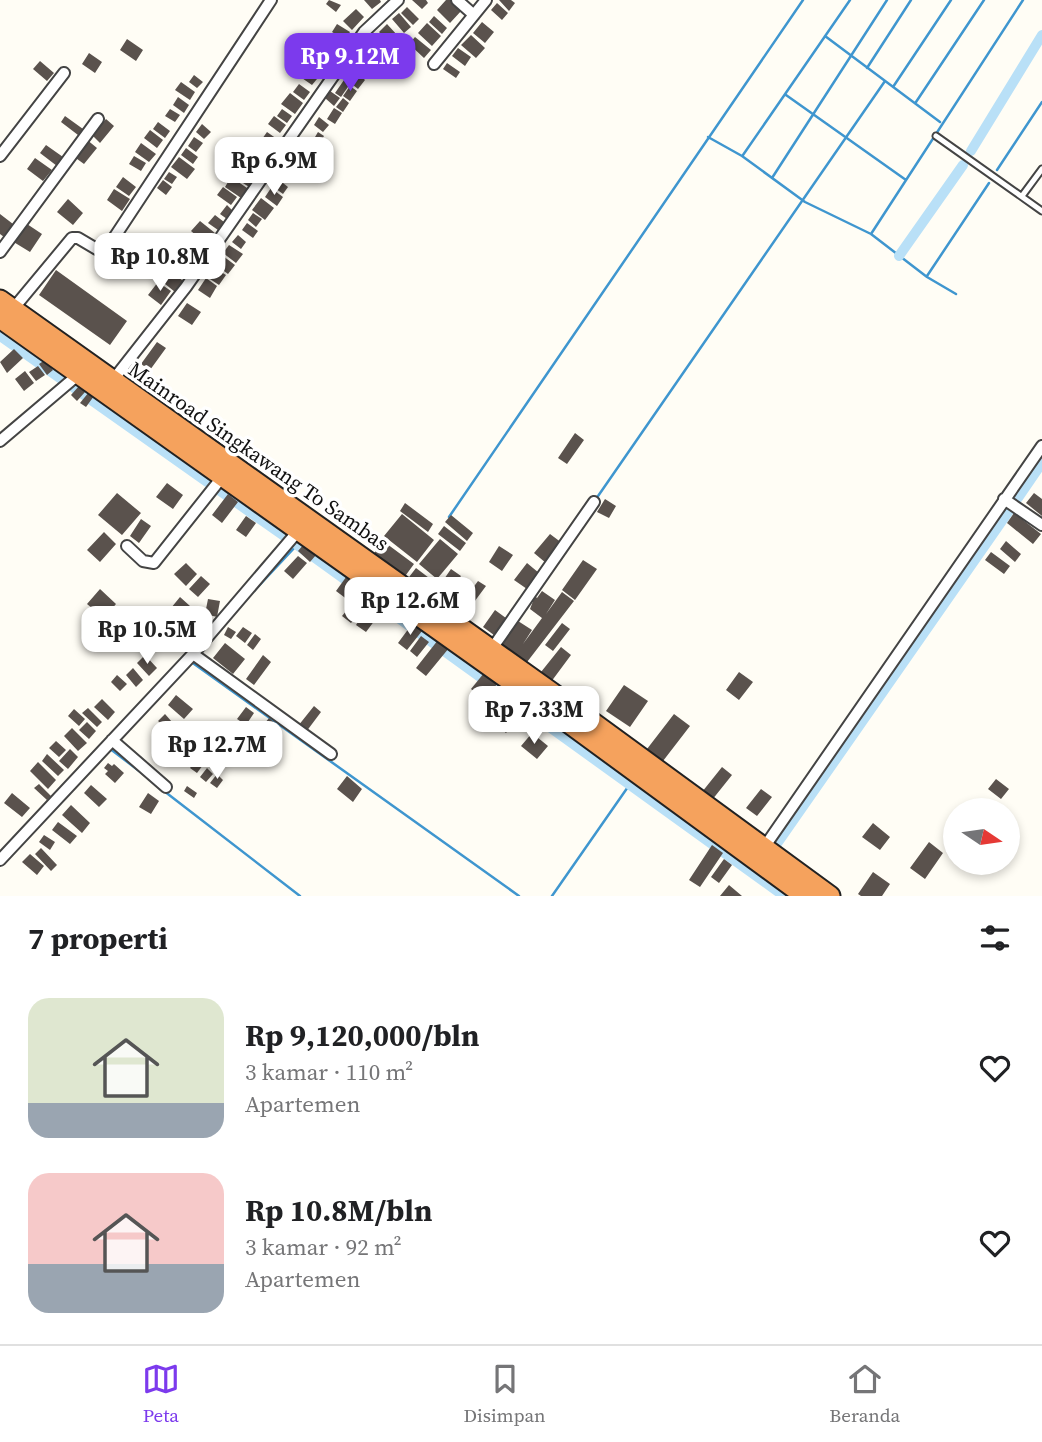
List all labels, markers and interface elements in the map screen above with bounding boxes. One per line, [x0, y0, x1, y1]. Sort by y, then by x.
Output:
pin: Rp 9.12M [278, 34, 422, 93]
text: Rp 9.12M [300, 40, 400, 72]
pin: Rp 6.9M [209, 138, 339, 197]
text: Rp 6.9M [231, 144, 317, 176]
pin: Rp 10.8M [88, 233, 232, 293]
text: Rp 10.8M [110, 240, 210, 272]
street label: Mainroad Singkawang To Sambas [123, 355, 395, 557]
pin: Rp 12.6M [338, 578, 482, 637]
text: Rp 12.6M [360, 584, 460, 616]
pin: Rp 10.5M [75, 606, 219, 666]
text: Rp 10.5M [97, 613, 197, 645]
pin: Rp 7.33M [462, 686, 606, 746]
text: Rp 7.33M [484, 693, 584, 725]
pin: Rp 12.7M [145, 722, 289, 781]
text: Rp 12.7M [167, 728, 267, 760]
north arrow [943, 798, 1020, 875]
map controls [943, 798, 1020, 875]
text: 7 properti [28, 918, 168, 959]
icon: filters [976, 919, 1014, 957]
text: Rp 9,120,000/bln [245, 1015, 480, 1056]
icon: home [84, 1026, 168, 1110]
icon: heart [976, 1049, 1014, 1087]
text: 3 kamar · 110 m² [245, 1056, 413, 1088]
text: Apartemen [245, 1088, 360, 1120]
text: Rp 10.8M/bln [245, 1190, 432, 1231]
icon: home [84, 1201, 168, 1285]
icon: heart [976, 1224, 1014, 1262]
text: 3 kamar · 92 m² [245, 1231, 402, 1263]
text: Apartemen [245, 1263, 360, 1295]
tab: Peta [142, 1360, 180, 1428]
tab: Disimpan [464, 1360, 546, 1428]
tab: Beranda [829, 1360, 900, 1428]

